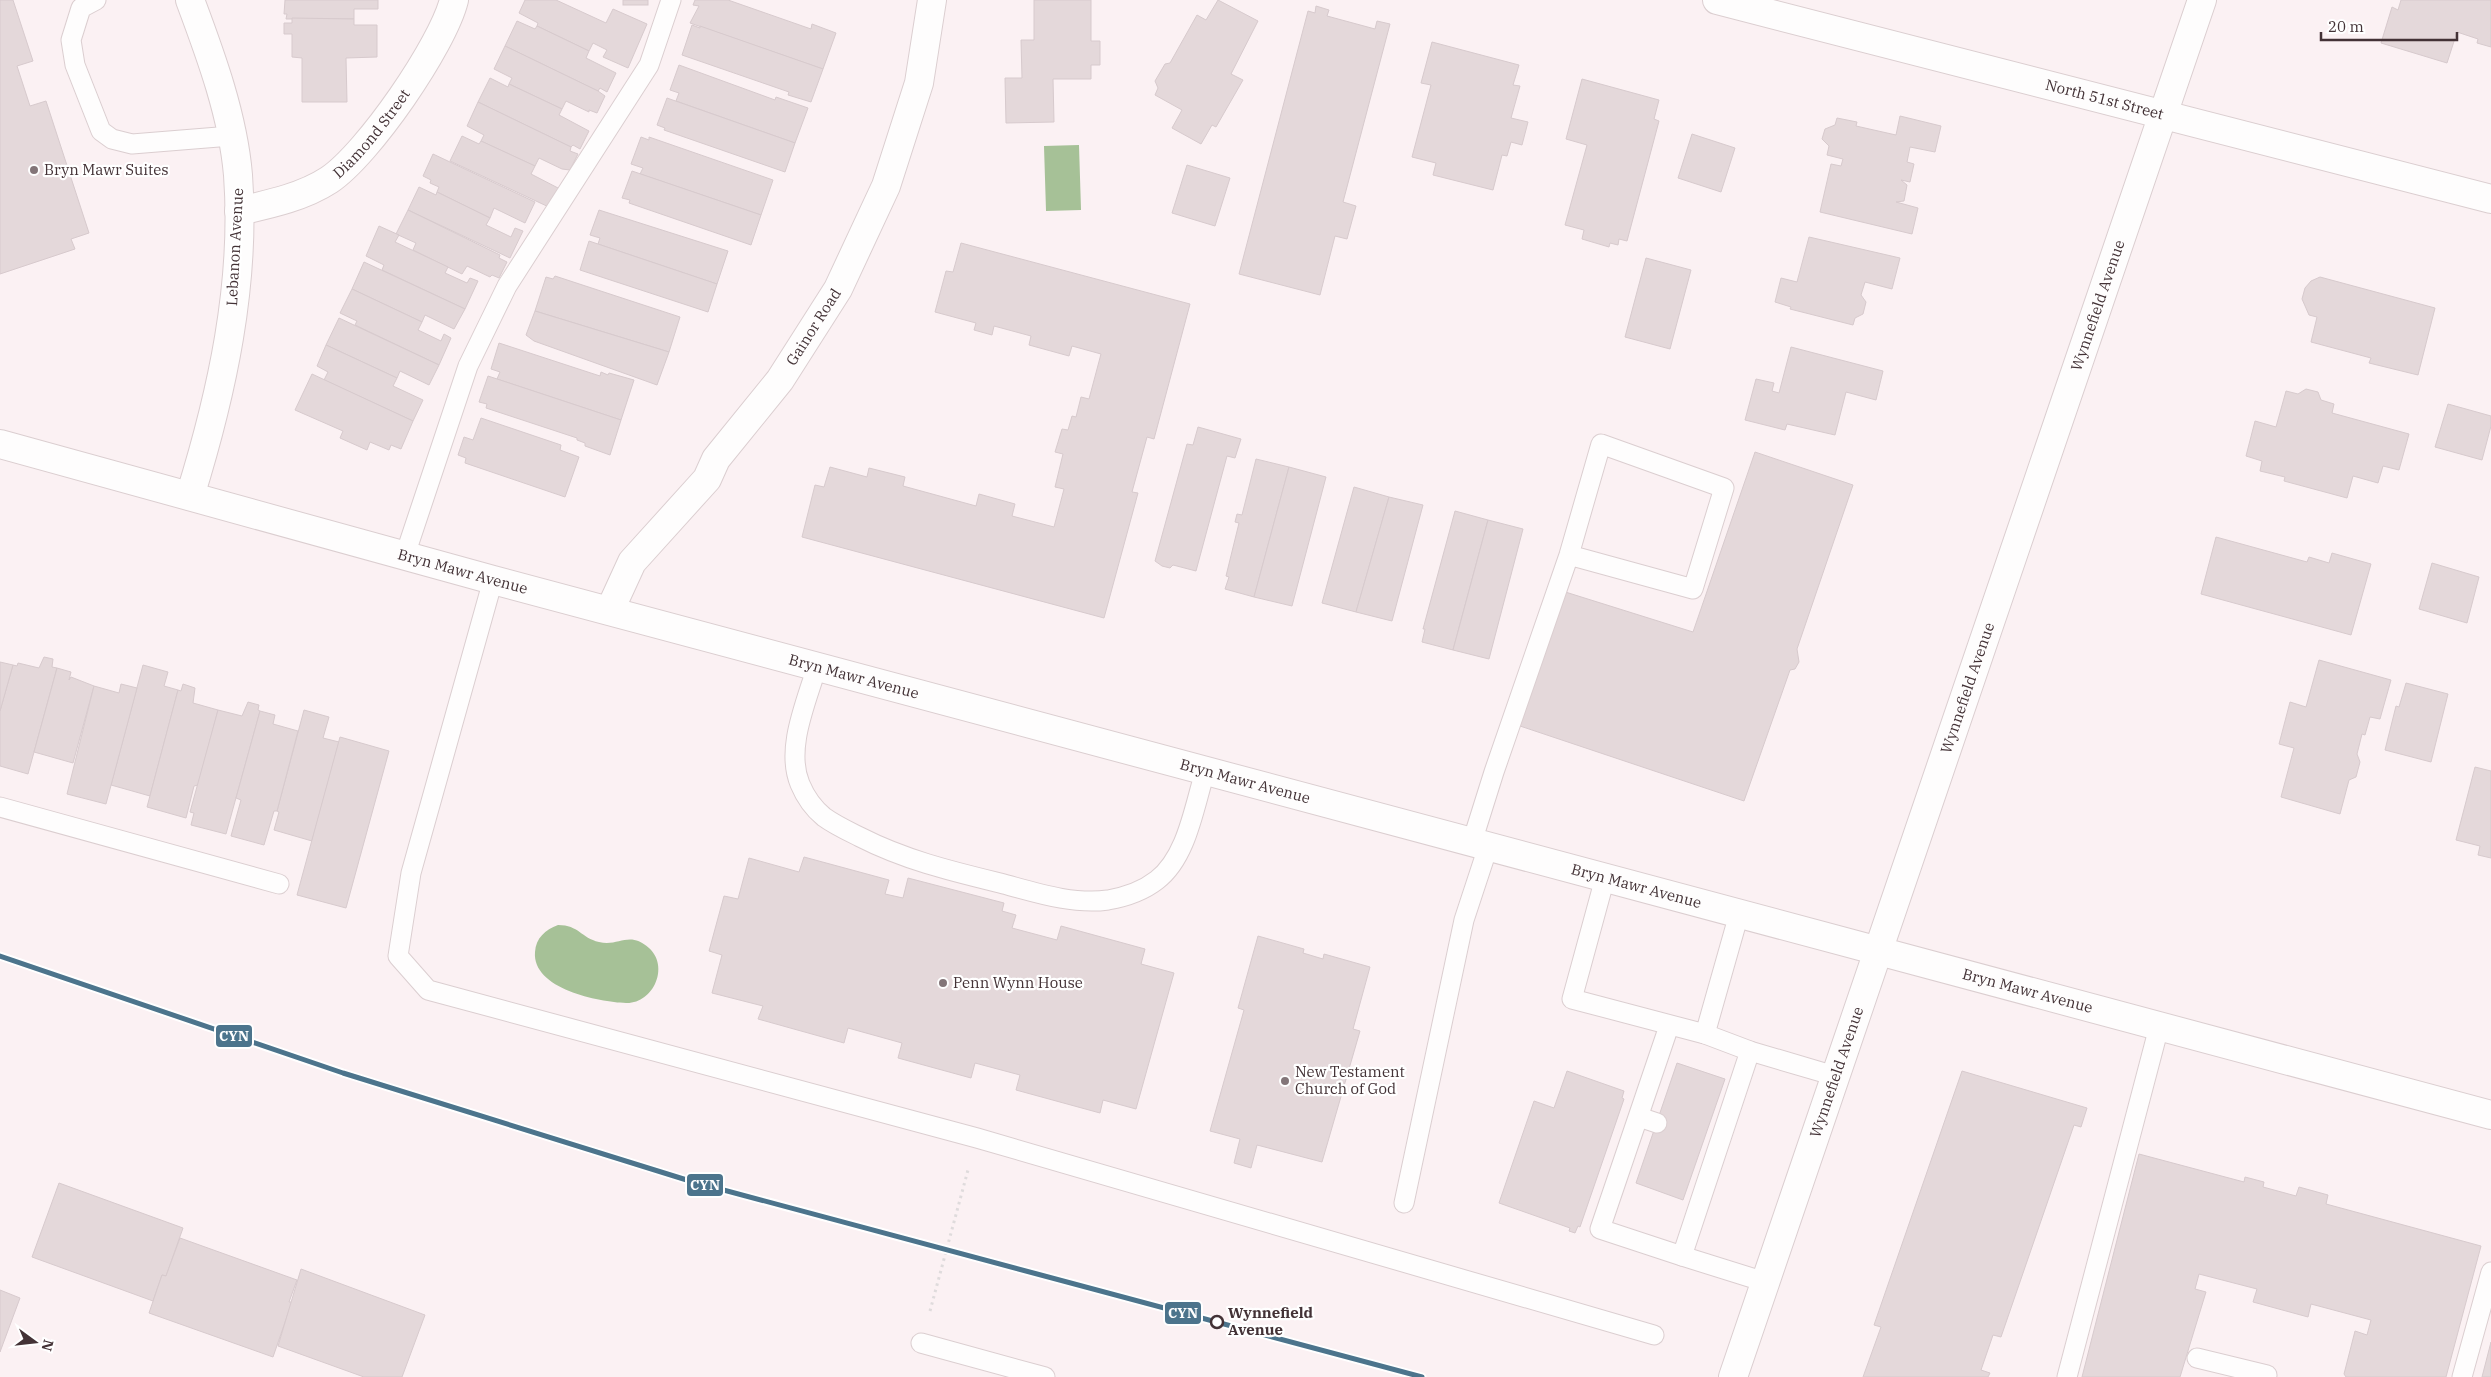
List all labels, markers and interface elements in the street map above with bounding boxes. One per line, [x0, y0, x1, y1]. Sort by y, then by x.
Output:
scale bar [2321, 10, 2457, 42]
text: 20 m [2328, 17, 2364, 36]
street label: North 51st Street [2043, 75, 2166, 123]
street label: Diamond Street [329, 85, 414, 182]
place label: Bryn Mawr Suites [44, 160, 169, 179]
marker: Bryn Mawr Suites [28, 164, 40, 176]
street label: Lebanon Avenue [222, 188, 247, 306]
street label: Wynnefield Avenue [2066, 237, 2129, 373]
street label: Gainor Road [782, 285, 845, 369]
street label: Bryn Mawr Avenue [396, 544, 530, 598]
street label: Wynnefield Avenue [1936, 620, 1998, 756]
street label: Bryn Mawr Avenue [787, 650, 921, 703]
street label: Bryn Mawr Avenue [1178, 754, 1312, 807]
street label: Bryn Mawr Avenue [1569, 859, 1704, 912]
street label: Bryn Mawr Avenue [1960, 964, 2095, 1017]
place label: Penn Wynn House [953, 973, 1083, 992]
marker: Penn Wynn House [937, 977, 949, 989]
street label: Wynnefield Avenue [1805, 1004, 1867, 1140]
line badge: CYN [215, 1024, 253, 1048]
text: CYN [219, 1027, 249, 1045]
place label: New Testament Church of God [1295, 1062, 1405, 1098]
marker: New Testament Church of God [1279, 1075, 1291, 1087]
line badge: CYN [686, 1173, 724, 1197]
text: CYN [690, 1176, 720, 1194]
line badge: CYN [1164, 1301, 1202, 1325]
place label: Wynnefield Avenue [1228, 1303, 1314, 1339]
text: CYN [1168, 1304, 1198, 1322]
marker: Wynnefield Avenue [1210, 1315, 1224, 1329]
north arrow [10, 1317, 60, 1367]
text: N [37, 1338, 58, 1353]

